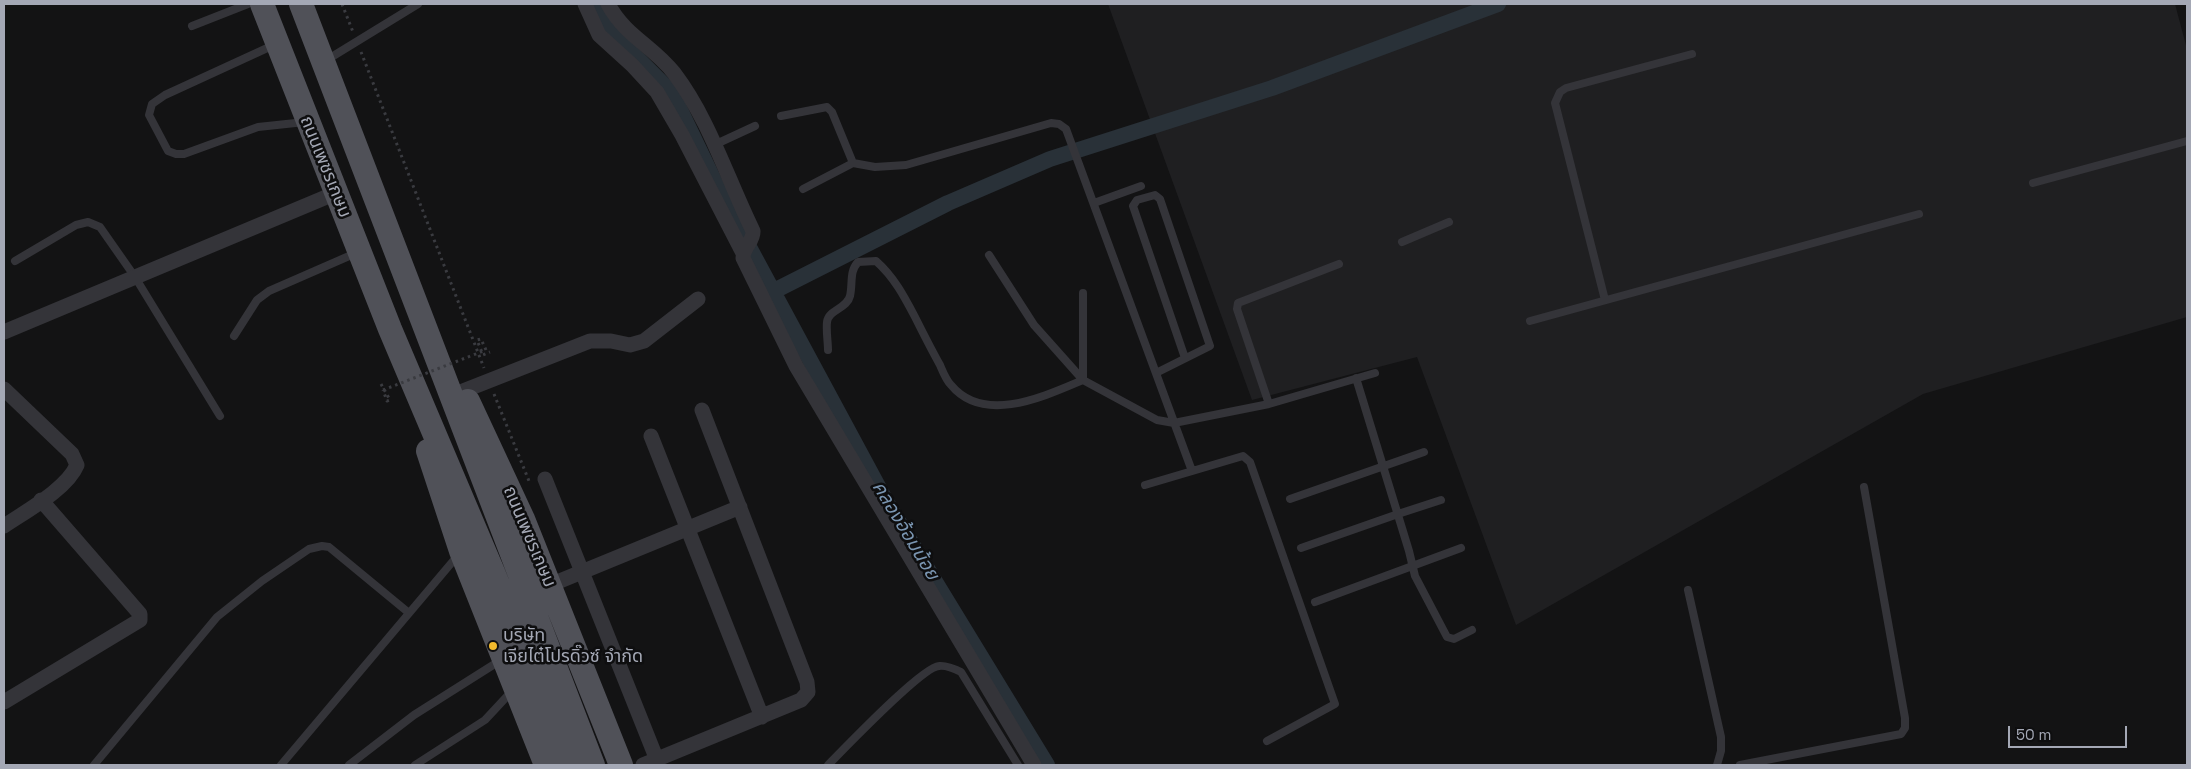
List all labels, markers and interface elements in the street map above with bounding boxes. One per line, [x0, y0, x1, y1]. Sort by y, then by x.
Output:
street label: ถนนเพชรเกษม [295, 113, 355, 221]
water label: คลองอ้อมน้อย [867, 478, 943, 584]
street label: ถนนเพชรเกษม [498, 483, 560, 591]
place label: บริษัท เจียไต๋โปรดิ๊วซ์ จำกัด [503, 625, 643, 668]
marker: บริษัท เจียไต๋โปรดิ๊วซ์ จำกัด [487, 640, 499, 652]
scale bar [2011, 716, 2130, 748]
text: 50 m [2016, 725, 2051, 744]

